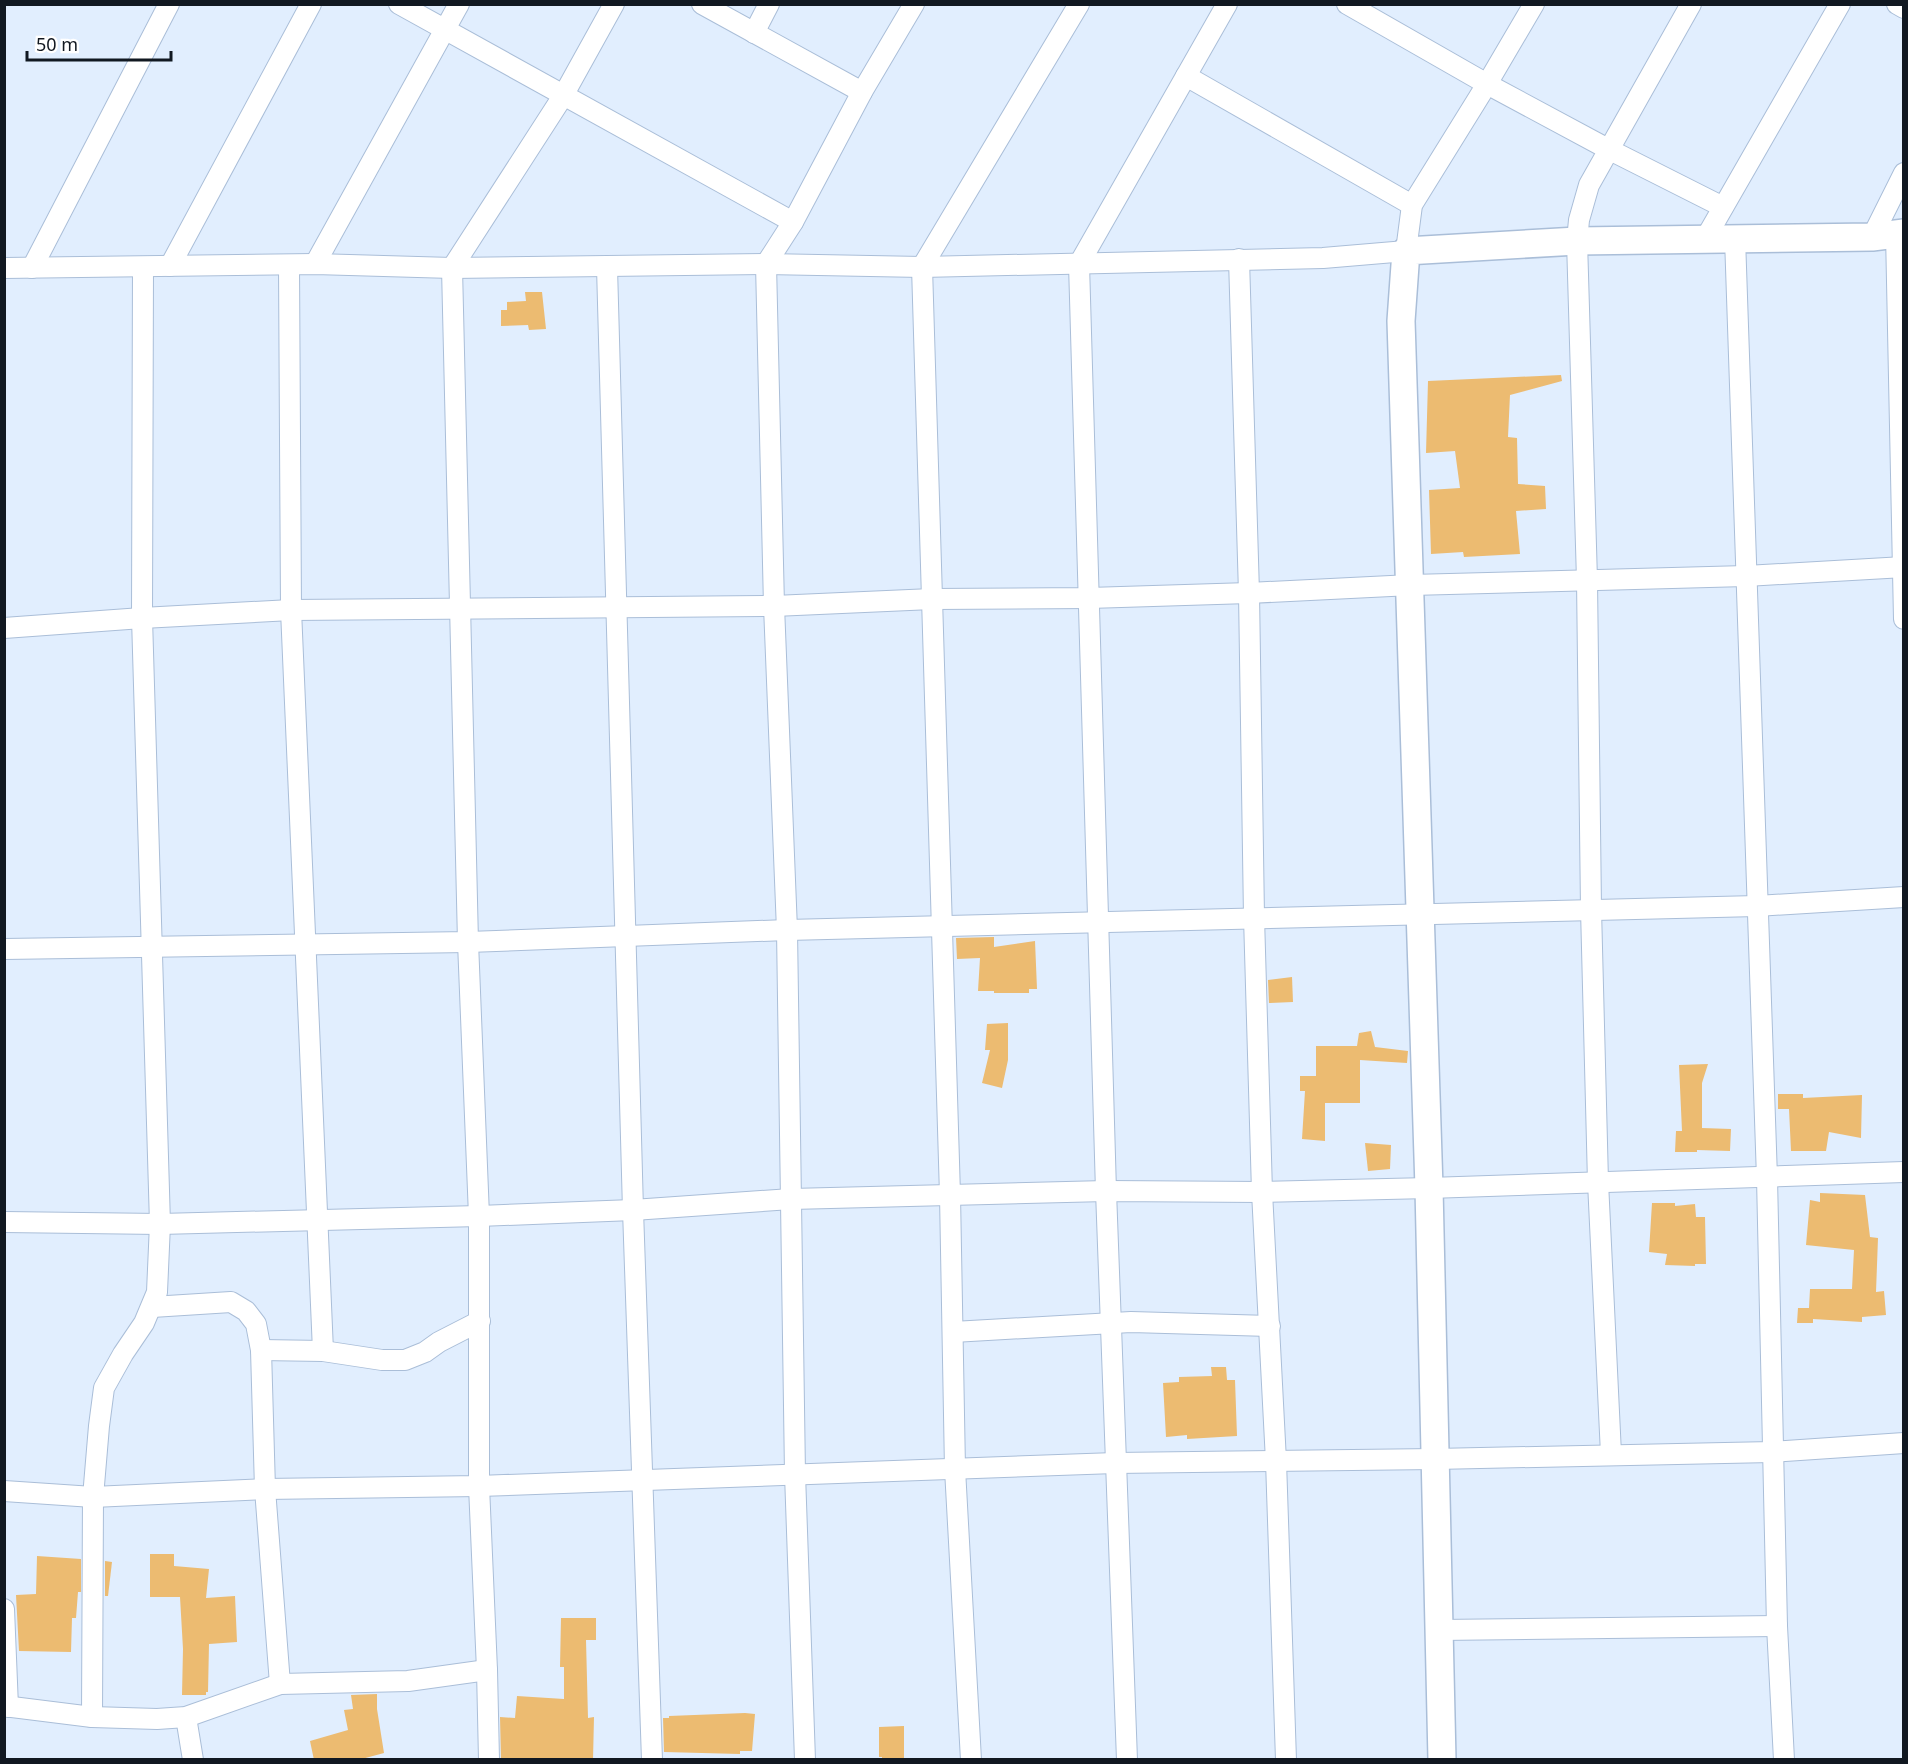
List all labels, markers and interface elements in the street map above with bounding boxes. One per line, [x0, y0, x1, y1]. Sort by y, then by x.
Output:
scale bar [27, 24, 171, 62]
text: 50 m [36, 32, 78, 56]

